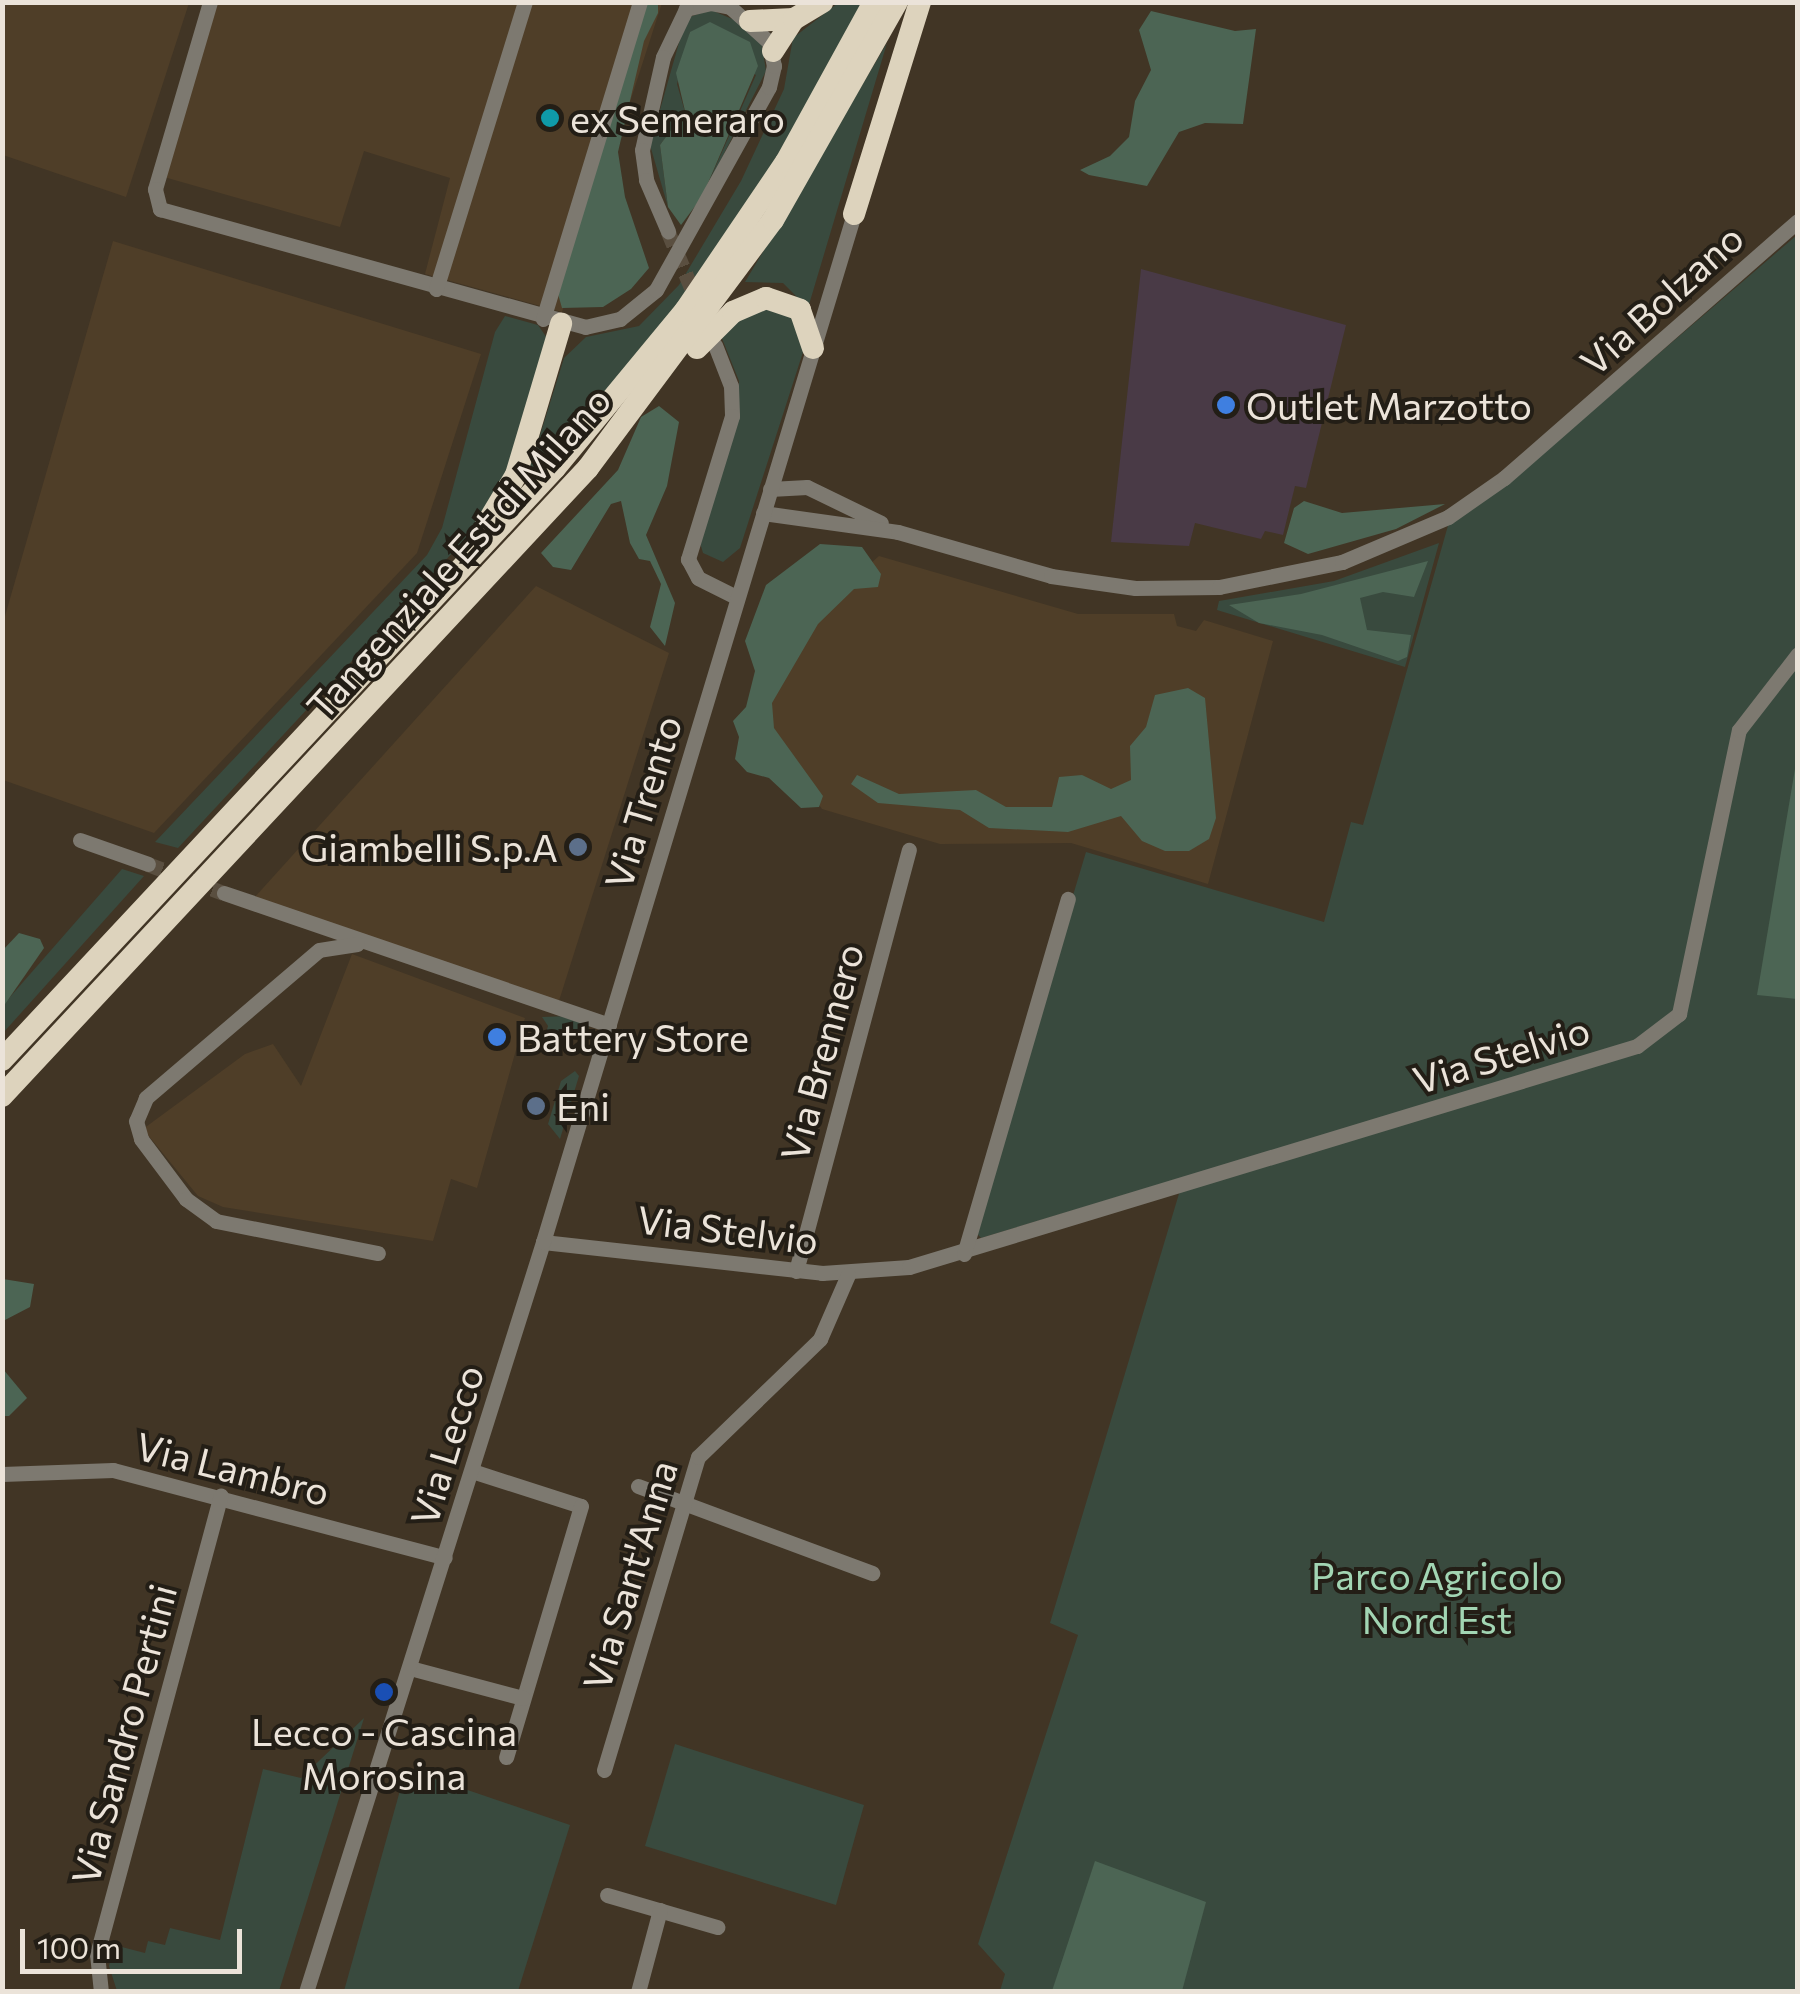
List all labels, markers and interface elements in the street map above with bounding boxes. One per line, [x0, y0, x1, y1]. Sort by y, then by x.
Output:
place label: ex Semeraro [570, 95, 785, 141]
marker: ex Semeraro [539, 107, 561, 129]
street label: Via Bolzano [1570, 214, 1752, 384]
street label: Tangenziale Est di Milano [297, 376, 619, 728]
place label: Outlet Marzotto [1246, 382, 1532, 428]
marker: Outlet Marzotto [1215, 394, 1237, 416]
street label: Via Trento [594, 710, 690, 894]
place label: Giambelli S.p.A [300, 824, 558, 870]
marker: Giambelli S.p.A [567, 836, 589, 858]
street label: Via Brennero [770, 938, 872, 1166]
street label: Via Stelvio [1407, 1006, 1595, 1102]
place label: Battery Store [517, 1014, 749, 1060]
marker: Battery Store [486, 1026, 508, 1048]
place label: Eni [556, 1083, 610, 1129]
marker: Eni [525, 1095, 547, 1117]
street label: Via Stelvio [635, 1195, 821, 1263]
street label: Via Lecco [400, 1359, 492, 1531]
street label: Via Lambro [132, 1422, 334, 1514]
street label: Via Sant'Anna [572, 1455, 686, 1695]
park label: Parco Agricolo Nord Est [1311, 1552, 1563, 1642]
street label: Via Sandro Pertini [61, 1579, 185, 1889]
marker: Lecco - Cascina Morosina [373, 1681, 395, 1703]
place label: Lecco - Cascina Morosina [251, 1708, 517, 1798]
scale bar [25, 1909, 248, 1971]
text: 100 m [37, 1928, 121, 1965]

